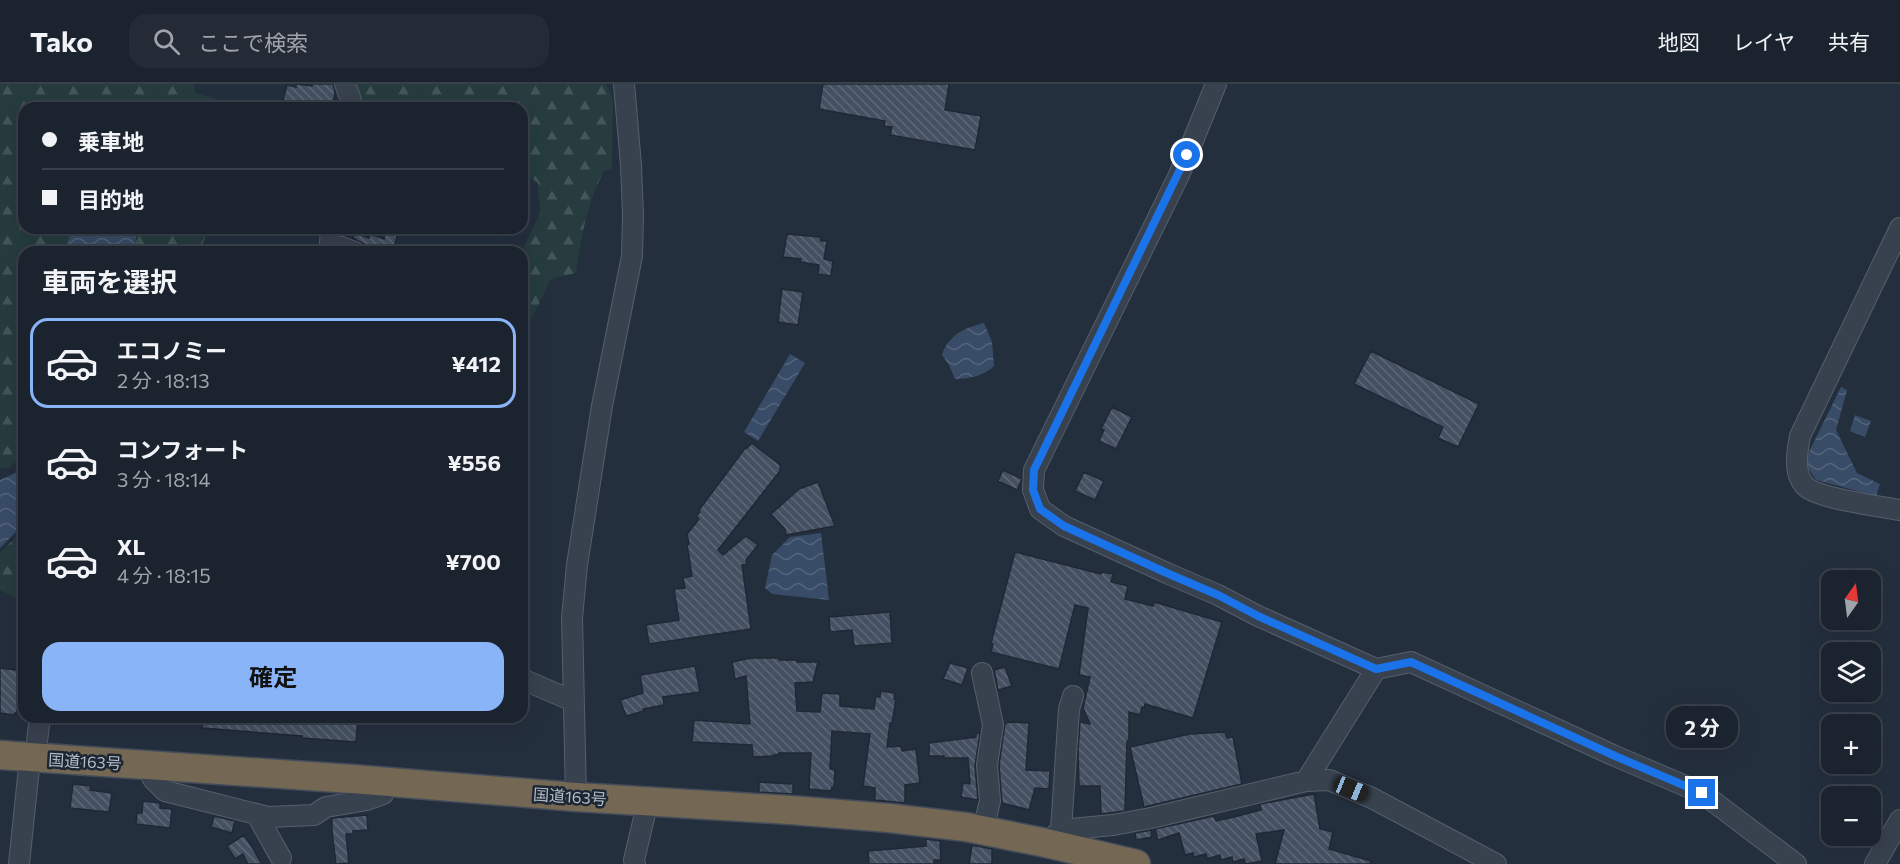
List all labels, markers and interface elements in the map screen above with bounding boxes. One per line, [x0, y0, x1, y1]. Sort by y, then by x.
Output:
search box [129, 14, 549, 68]
text: Tako [30, 24, 93, 58]
icon: search [150, 25, 183, 58]
text: ここで検索 [198, 29, 308, 56]
text: 地図 [1658, 29, 1700, 54]
text: レイヤ [1733, 29, 1795, 54]
text: 共有 [1828, 29, 1870, 54]
text: 乗車地 [78, 128, 144, 155]
route start [1173, 141, 1200, 168]
text: 目的地 [78, 186, 144, 213]
text: 車両を選択 [42, 265, 177, 298]
icon: car [45, 336, 99, 390]
text: エコノミー [117, 337, 227, 364]
text: ¥412 [451, 350, 501, 377]
text: 2 分 · 18:13 [117, 368, 210, 392]
icon: car [45, 435, 99, 489]
text: コンフォート [117, 436, 248, 463]
text: ¥556 [447, 449, 501, 476]
text: 3 分 · 18:14 [117, 467, 211, 491]
text: XL [117, 533, 145, 560]
icon: car [45, 534, 99, 588]
text: ¥700 [446, 548, 501, 575]
text: 4 分 · 18:15 [117, 563, 211, 587]
north arrow [1821, 570, 1881, 630]
map controls [1821, 570, 1881, 846]
button: 確定 [42, 642, 504, 711]
button: layers [1821, 642, 1881, 702]
callout: 2 分 [1666, 706, 1738, 748]
button: + [1821, 714, 1881, 774]
text: 2 分 [1684, 715, 1720, 739]
street label: 国道163号 [48, 750, 122, 772]
car [1331, 774, 1371, 804]
route end [1688, 779, 1715, 806]
street label: 国道163号 [533, 784, 607, 808]
button: − [1821, 786, 1881, 846]

